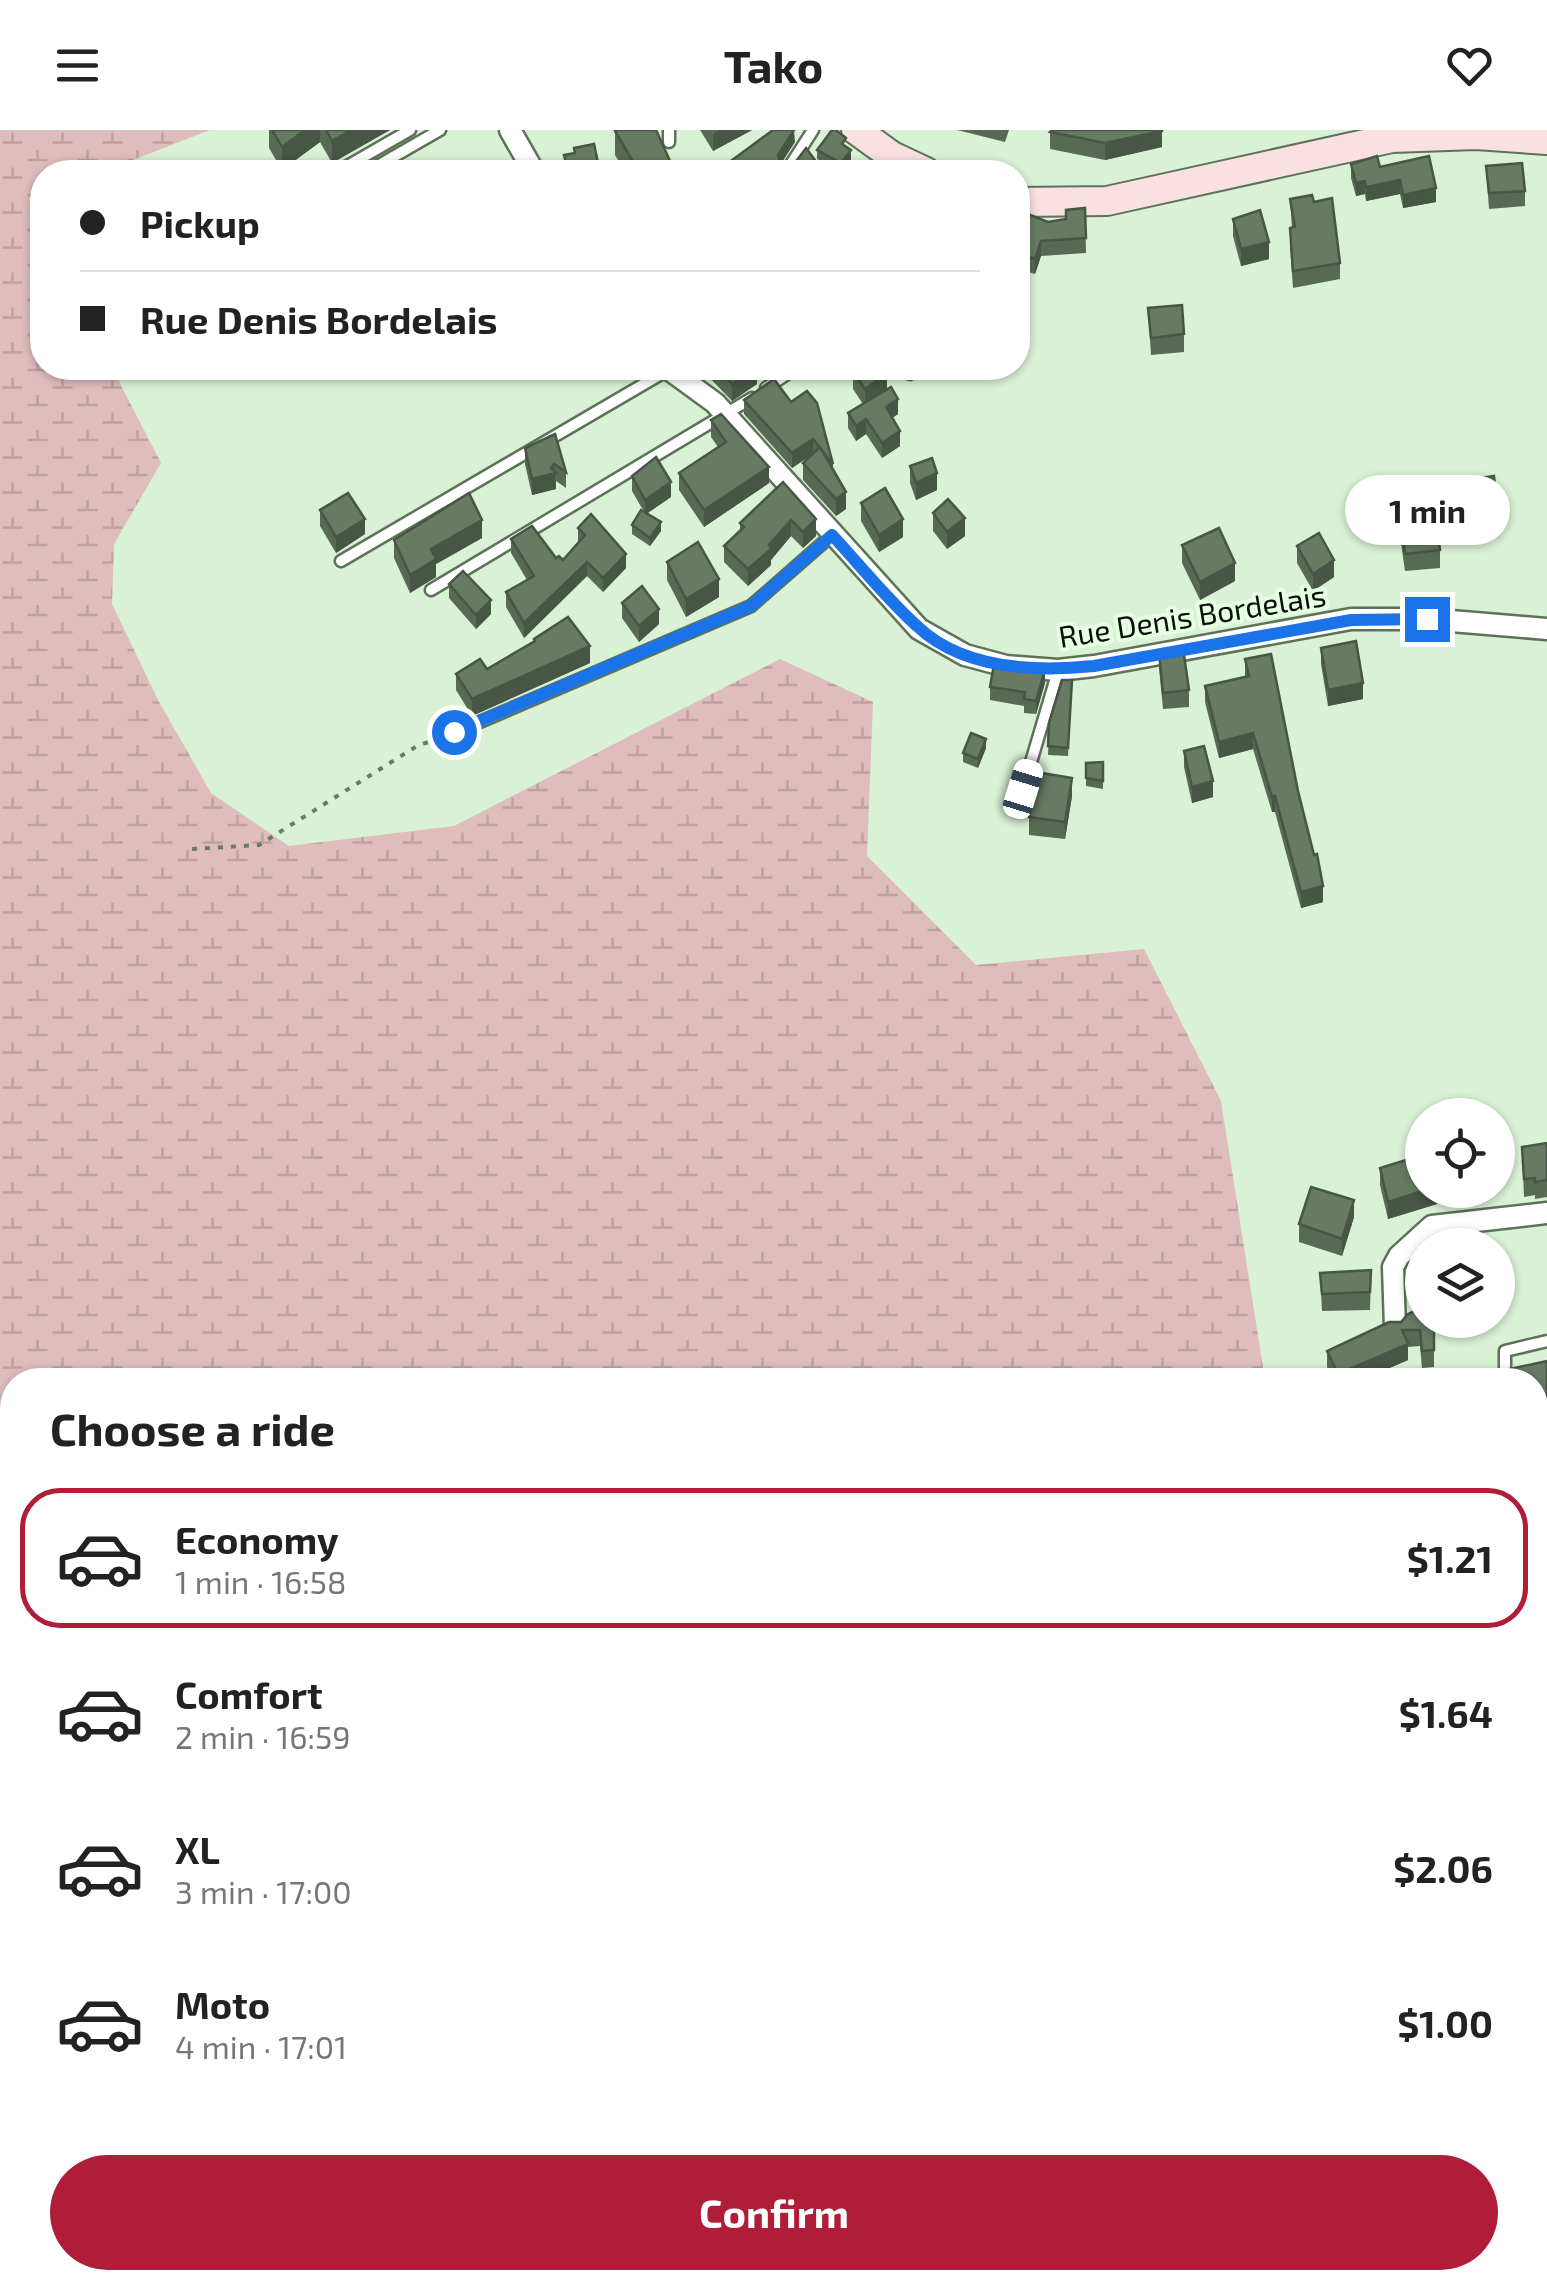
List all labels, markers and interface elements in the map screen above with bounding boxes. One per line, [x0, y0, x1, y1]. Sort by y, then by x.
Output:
icon: menu [50, 38, 105, 93]
text: Tako [724, 38, 823, 92]
icon: heart [1442, 38, 1497, 93]
text: Pickup [140, 200, 260, 246]
text: Rue Denis Bordelais [140, 296, 498, 342]
callout: 1 min [1344, 474, 1510, 544]
text: 1 min [1389, 491, 1466, 529]
street label: Rue Denis Bordelais [1056, 576, 1328, 654]
route end [1405, 597, 1450, 642]
route start [432, 710, 477, 755]
car [1000, 756, 1046, 822]
map controls [1405, 1098, 1515, 1338]
button: locate [1405, 1098, 1515, 1208]
button: layers [1405, 1228, 1515, 1338]
text: Choose a ride [50, 1401, 335, 1455]
icon: car [55, 1513, 145, 1603]
text: Economy [175, 1516, 339, 1562]
text: $1.21 [1407, 1535, 1493, 1581]
text: 1 min · 16:58 [175, 1562, 346, 1600]
icon: car [55, 1668, 145, 1758]
text: Comfort [175, 1671, 323, 1717]
text: $1.64 [1399, 1690, 1493, 1736]
text: 2 min · 16:59 [175, 1717, 351, 1755]
icon: car [55, 1823, 145, 1913]
text: XL [175, 1826, 220, 1872]
text: $2.06 [1393, 1845, 1493, 1891]
text: 3 min · 17:00 [175, 1872, 352, 1910]
icon: car [55, 1978, 145, 2068]
text: Moto [175, 1981, 270, 2027]
text: $1.00 [1397, 2000, 1493, 2046]
text: 4 min · 17:01 [175, 2027, 347, 2065]
button: Confirm [50, 2155, 1498, 2270]

